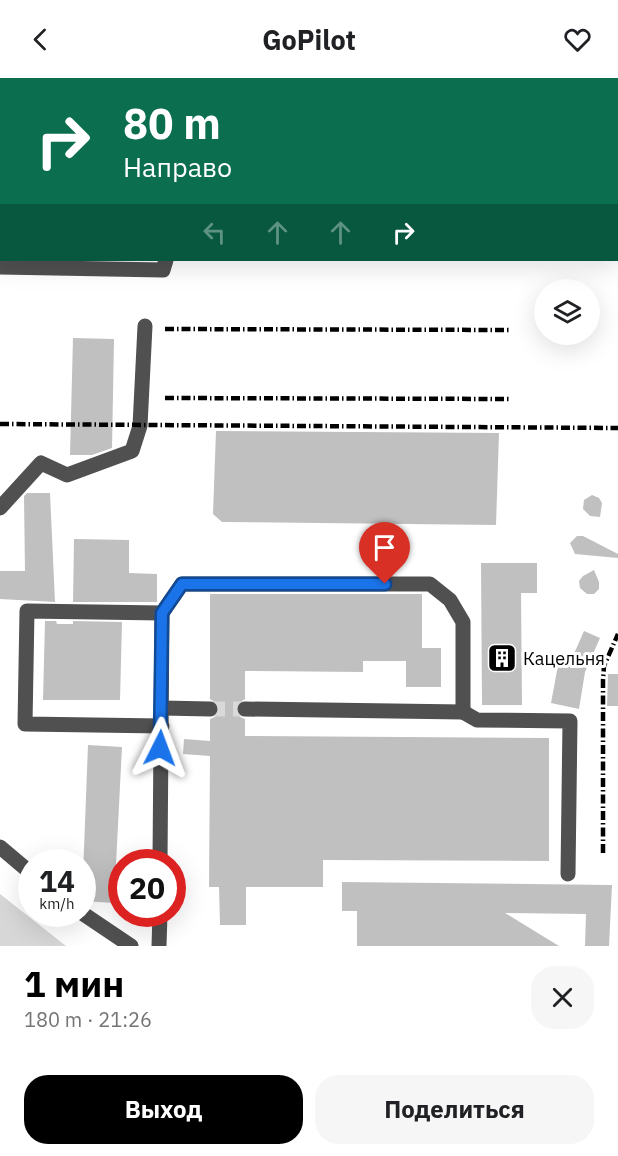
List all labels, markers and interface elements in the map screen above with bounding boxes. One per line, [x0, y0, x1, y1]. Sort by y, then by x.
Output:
text: GoPilot [262, 22, 356, 57]
icon: back [24, 23, 57, 56]
icon: heart [561, 23, 594, 56]
text: 80 m [123, 96, 221, 151]
icon: right [24, 102, 102, 180]
text: Направо [123, 149, 232, 184]
icon: left [198, 216, 231, 249]
icon: ahead [261, 216, 294, 249]
icon: ahead [324, 216, 357, 249]
icon: right [387, 216, 420, 249]
map controls [534, 279, 600, 345]
button: layers [534, 279, 600, 345]
pin [359, 522, 410, 584]
icon: arrive [368, 531, 401, 564]
building icon: Кацельня [486, 642, 518, 674]
place label: Кацельня [523, 647, 605, 670]
position arrow [128, 716, 192, 780]
speed limit sign: 20 [108, 849, 186, 927]
text: 14 [39, 861, 75, 900]
text: km/h [39, 894, 75, 913]
text: 1 мин [24, 960, 124, 1007]
button: close [531, 966, 594, 1029]
text: 180 m · 21:26 [24, 1006, 152, 1033]
button: Выход [24, 1075, 303, 1144]
button: Поделиться [315, 1075, 594, 1144]

